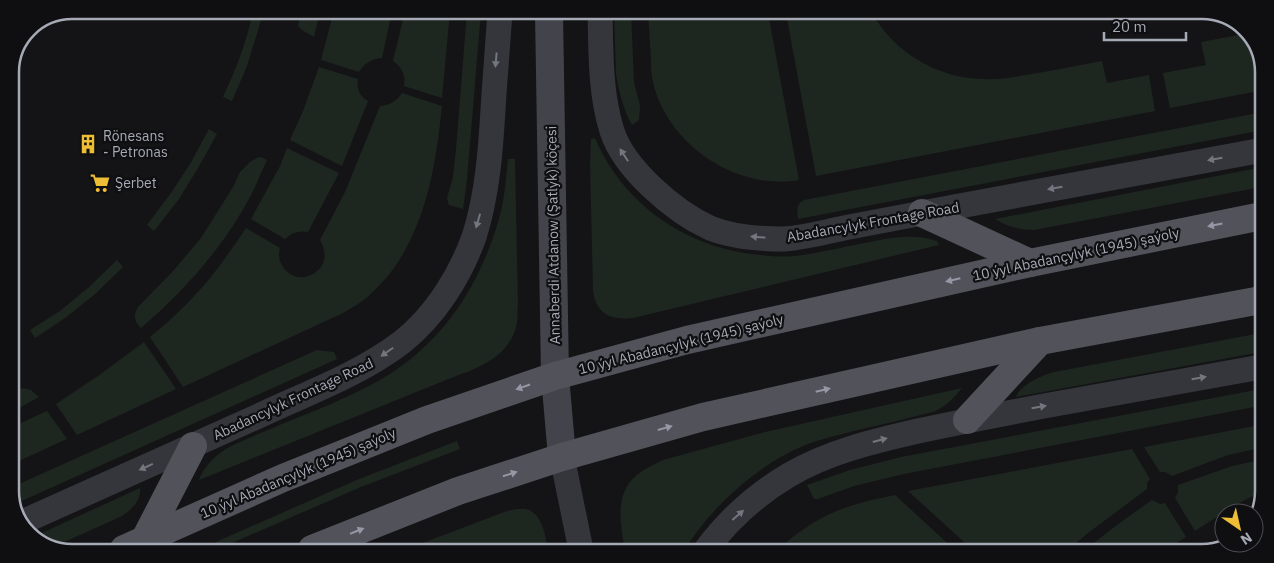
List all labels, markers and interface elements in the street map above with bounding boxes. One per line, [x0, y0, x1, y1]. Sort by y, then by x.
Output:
scale bar [1104, 10, 1186, 42]
text: 20 m [1112, 17, 1147, 36]
one-way arrow [492, 53, 500, 69]
street label: Annaberdi Atdanow (Şatlyk) köçesi [542, 126, 564, 344]
place label: Rönesans - Petronas [103, 127, 168, 161]
building icon: Rönesans - Petronas [77, 133, 99, 155]
one-way arrow [619, 148, 629, 162]
one-way arrow [1207, 155, 1223, 163]
supermarket icon: Şerbet [89, 172, 111, 194]
place label: Şerbet [115, 174, 157, 192]
one-way arrow [1047, 185, 1063, 193]
street label: Abadancylyk Frontage Road [785, 198, 961, 246]
one-way arrow [473, 214, 481, 229]
one-way arrow [1206, 222, 1222, 230]
street label: 10 ýyl Abadançylyk (1945) şaýoly [971, 223, 1181, 285]
one-way arrow [749, 233, 765, 241]
one-way arrow [945, 276, 960, 284]
street label: 10 ýyl Abadançylyk (1945) şaýoly [577, 310, 785, 378]
one-way arrow [380, 347, 394, 357]
street label: Abadancylyk Frontage Road [210, 354, 376, 444]
one-way arrow [1191, 374, 1207, 382]
one-way arrow [516, 383, 531, 391]
one-way arrow [816, 386, 831, 394]
one-way arrow [1031, 403, 1047, 411]
street label: 10 ýyl Abadançylyk (1945) şaýoly [198, 424, 398, 522]
one-way arrow [658, 424, 673, 432]
one-way arrow [872, 436, 887, 444]
one-way arrow [139, 463, 153, 471]
one-way arrow [502, 470, 517, 477]
north arrow [1214, 503, 1264, 553]
one-way arrow [731, 509, 743, 521]
one-way arrow [350, 527, 365, 534]
text: N [1237, 528, 1256, 549]

